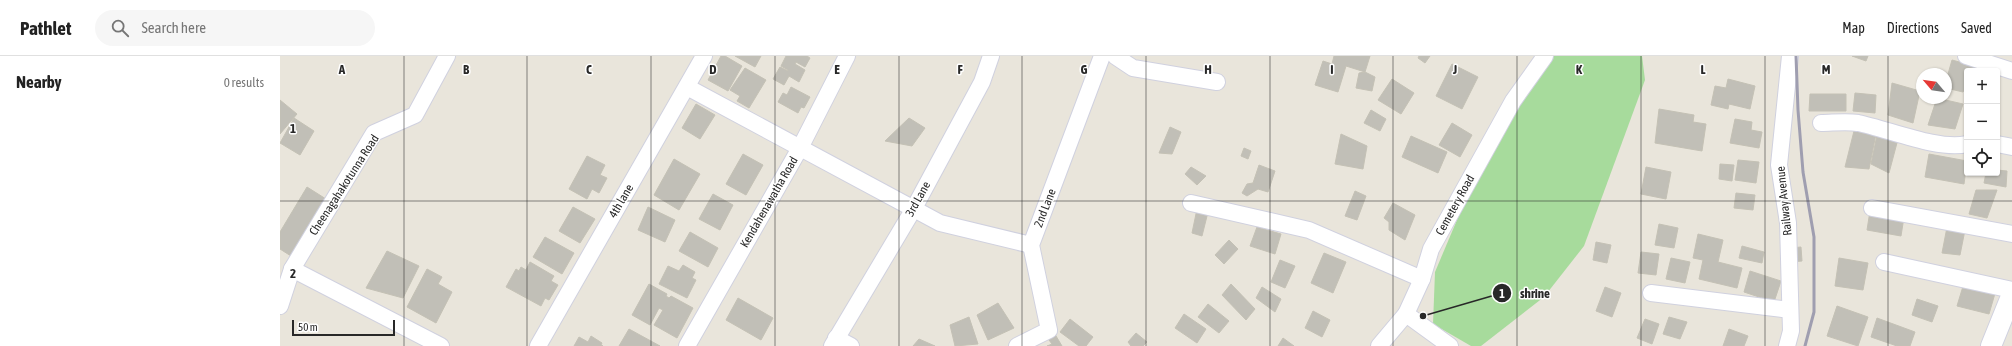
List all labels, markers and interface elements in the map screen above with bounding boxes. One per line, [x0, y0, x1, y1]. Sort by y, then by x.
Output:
search box [95, 10, 375, 46]
text: Pathlet [20, 17, 71, 39]
icon: search [109, 17, 131, 39]
text: Search here [141, 19, 206, 36]
text: Map [1842, 20, 1865, 36]
text: Directions [1887, 20, 1939, 36]
text: Saved [1961, 20, 1992, 36]
text: A [338, 62, 346, 77]
text: B [463, 62, 470, 77]
text: C [586, 62, 592, 77]
text: D [709, 62, 717, 77]
text: E [834, 62, 840, 77]
text: F [957, 62, 963, 77]
text: G [1081, 62, 1088, 77]
text: H [1204, 62, 1212, 77]
text: I [1330, 62, 1334, 77]
text: J [1452, 62, 1457, 77]
text: K [1576, 62, 1583, 77]
text: L [1700, 62, 1706, 77]
text: M [1822, 62, 1831, 77]
north arrow [1916, 68, 1952, 104]
map controls [1964, 68, 2000, 176]
button: + [1964, 68, 2000, 104]
text: Nearby [16, 72, 62, 92]
text: 0 results [224, 75, 264, 90]
button: − [1964, 104, 2000, 140]
text: 1 [290, 121, 296, 136]
street label: Cheenagahakotunna Road [306, 132, 382, 238]
button: locate [1964, 140, 2000, 176]
street label: Kendahenawatha Road [737, 154, 801, 250]
street label: Railway Avenue [1773, 166, 1795, 236]
street label: Cemetery Road [1433, 172, 1477, 238]
street label: 3rd Lane [903, 179, 933, 219]
street label: 4th lane [606, 182, 636, 220]
street label: 2nd Lane [1031, 187, 1059, 229]
text: 2 [290, 266, 296, 281]
callout: shrine [1492, 281, 1558, 306]
text: shrine [1520, 286, 1550, 301]
text: 1 [1499, 287, 1505, 301]
scale bar [292, 318, 395, 337]
text: 50 m [298, 321, 318, 333]

